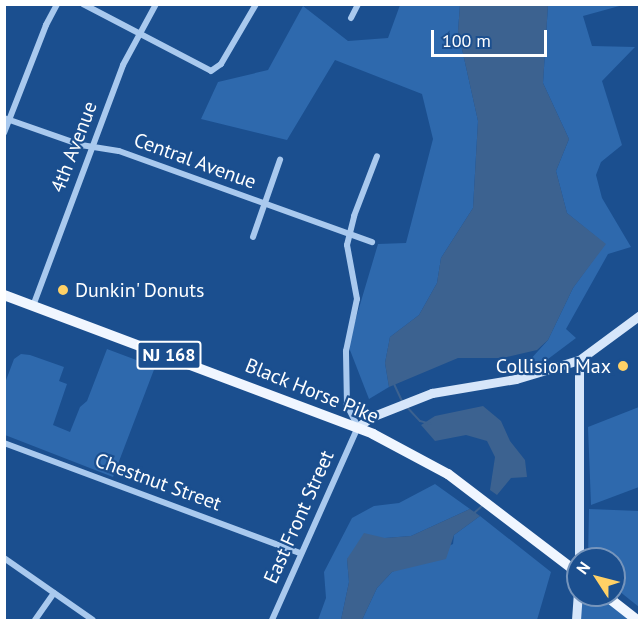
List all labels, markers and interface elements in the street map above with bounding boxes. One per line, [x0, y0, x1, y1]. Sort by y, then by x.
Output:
scale bar [434, 18, 550, 56]
text: 100 m [442, 29, 491, 52]
street label: 4th Avenue [46, 98, 102, 196]
street label: Central Avenue [130, 128, 260, 194]
place label: Dunkin' Donuts [75, 278, 206, 302]
marker: Dunkin' Donuts [56, 283, 70, 297]
road number: NJ 168 [136, 340, 202, 370]
street label: Black Horse Pike [242, 353, 382, 429]
place label: Collision Max [496, 354, 611, 378]
marker: Collision Max [616, 359, 630, 373]
street label: East Front Street [259, 447, 339, 587]
street label: Chestnut Street [92, 448, 224, 516]
north arrow [566, 547, 626, 607]
text: N [572, 557, 594, 578]

